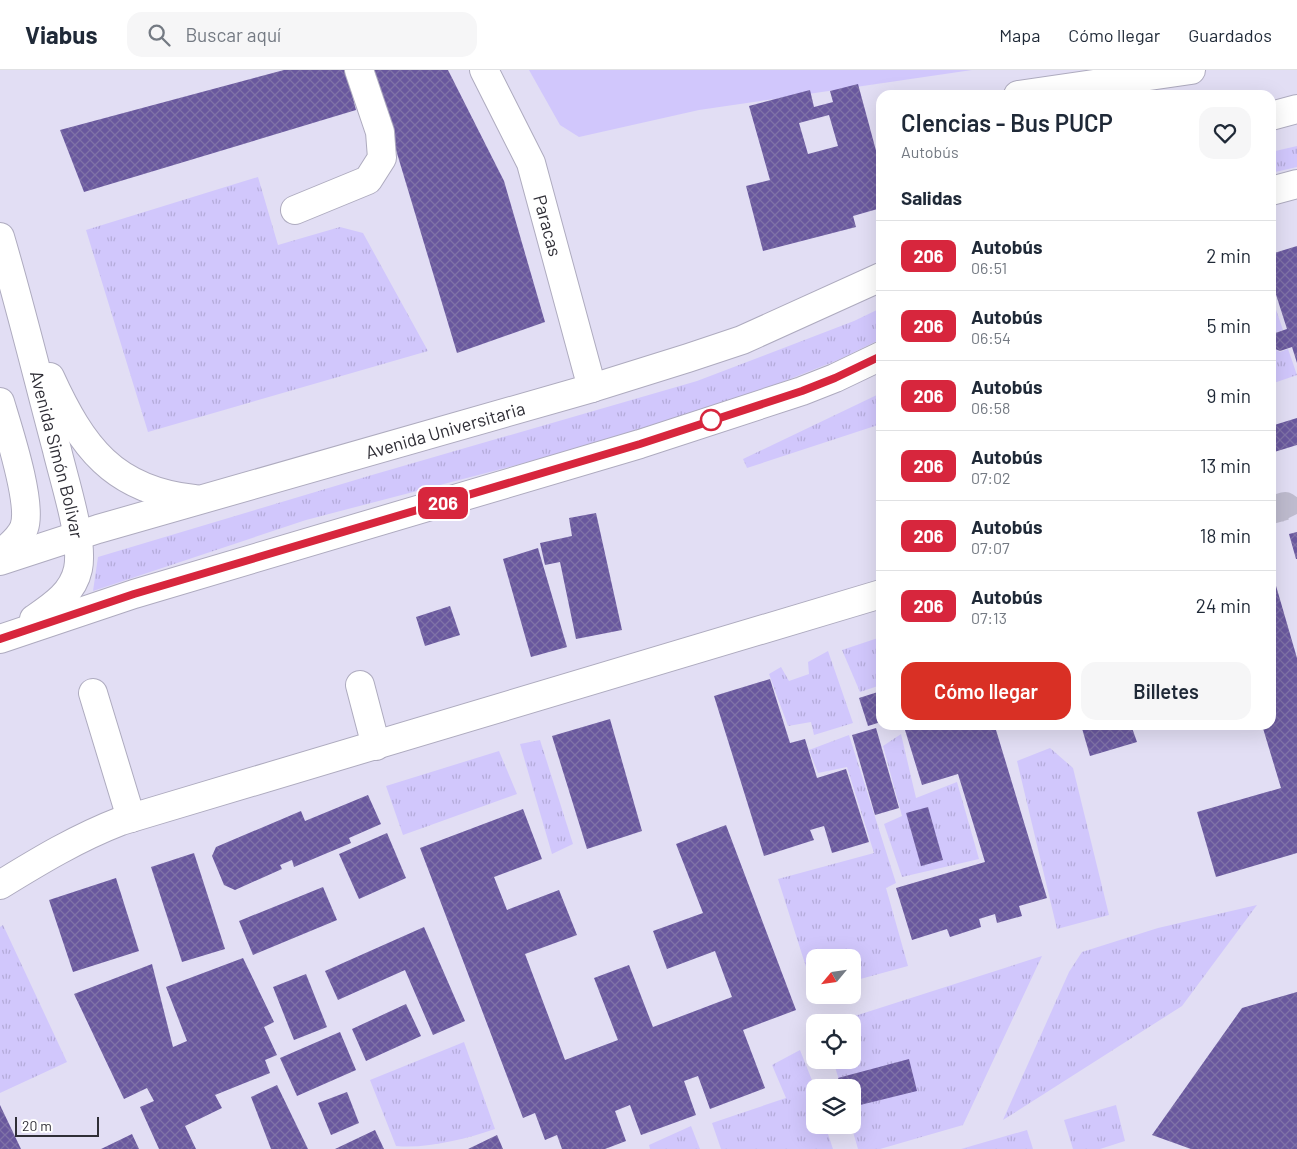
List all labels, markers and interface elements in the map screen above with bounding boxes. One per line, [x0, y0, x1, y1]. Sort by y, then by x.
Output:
search box [127, 12, 477, 57]
text: Viabus [25, 20, 97, 49]
icon: search [145, 21, 173, 49]
text: Buscar aquí [185, 23, 281, 46]
text: Mapa [999, 24, 1040, 46]
text: Cómo llegar [1068, 24, 1160, 46]
text: Guardados [1188, 24, 1272, 46]
button: heart [1199, 107, 1251, 159]
text: CIencias - Bus PUCP [901, 108, 1113, 137]
text: Autobús [901, 142, 959, 161]
text: Salidas [901, 186, 962, 209]
street label: Paracas [529, 192, 567, 259]
text: Autobús [971, 235, 1042, 258]
text: 2 min [1206, 244, 1251, 267]
text: 206 [913, 245, 944, 267]
text: 06:51 [971, 258, 1007, 277]
text: Autobús [971, 305, 1042, 328]
text: 5 min [1207, 314, 1251, 337]
text: 206 [913, 315, 944, 337]
text: 06:54 [971, 328, 1011, 347]
street label: Avenida Simón Bolivar [26, 368, 89, 540]
text: Autobús [971, 375, 1042, 398]
text: 9 min [1207, 384, 1251, 407]
text: 206 [913, 385, 944, 407]
street label: Avenida Universitaria [363, 397, 527, 463]
text: 06:58 [971, 398, 1010, 417]
unlabelled marker [700, 409, 722, 431]
text: Autobús [971, 445, 1042, 468]
text: 13 min [1200, 454, 1251, 477]
text: 206 [913, 455, 944, 477]
text: 07:02 [971, 468, 1011, 487]
line badge: 206 [414, 487, 472, 519]
text: 206 [428, 492, 458, 514]
text: Autobús [971, 515, 1042, 538]
text: 18 min [1200, 524, 1251, 547]
text: 206 [913, 525, 944, 547]
text: 07:07 [971, 538, 1010, 557]
text: Autobús [971, 585, 1042, 608]
text: 24 min [1196, 594, 1251, 617]
text: 206 [913, 595, 944, 617]
text: 07:13 [971, 608, 1007, 627]
button: Cómo llegar [901, 662, 1071, 720]
button: Billetes [1081, 662, 1251, 720]
north arrow [806, 949, 861, 1004]
map controls [806, 949, 861, 1134]
button: locate [806, 1014, 861, 1069]
button: layers [806, 1079, 861, 1134]
scale bar [15, 1114, 99, 1137]
text: 20 m [22, 1117, 52, 1134]

